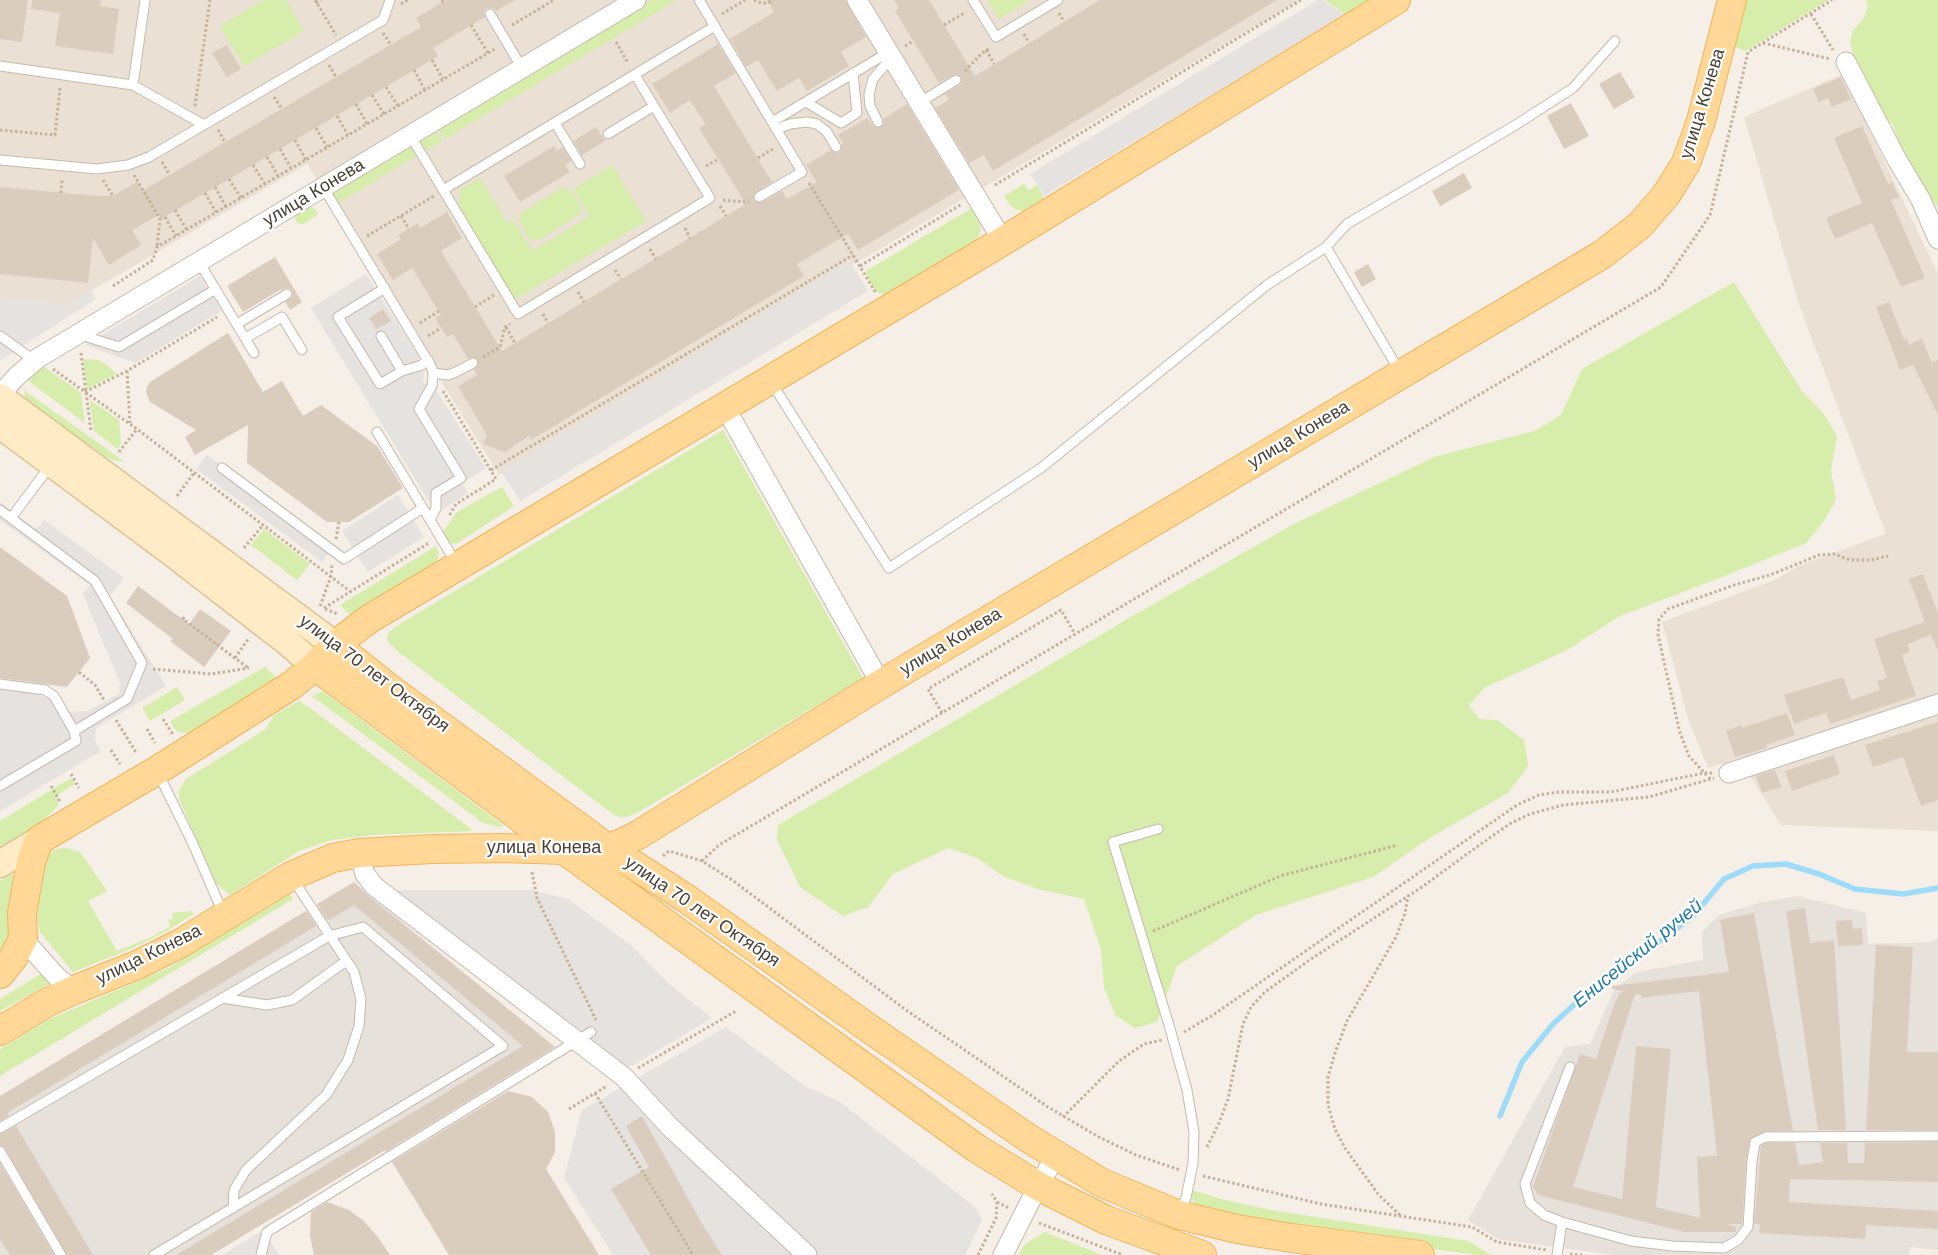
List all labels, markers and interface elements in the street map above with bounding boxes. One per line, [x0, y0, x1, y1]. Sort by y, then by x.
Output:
street label: улица Конева [1676, 46, 1730, 162]
street label: улица Конева [259, 154, 369, 232]
street label: улица Конева [1244, 396, 1354, 474]
street label: улица Конева [896, 603, 1006, 681]
street label: улица 70 лет Октября [295, 610, 453, 738]
street label: улица Конева [487, 837, 601, 859]
street label: улица 70 лет Октября [620, 852, 784, 972]
water label: Енисейский ручей [1569, 895, 1707, 1013]
street label: улица Конева [93, 920, 205, 990]

